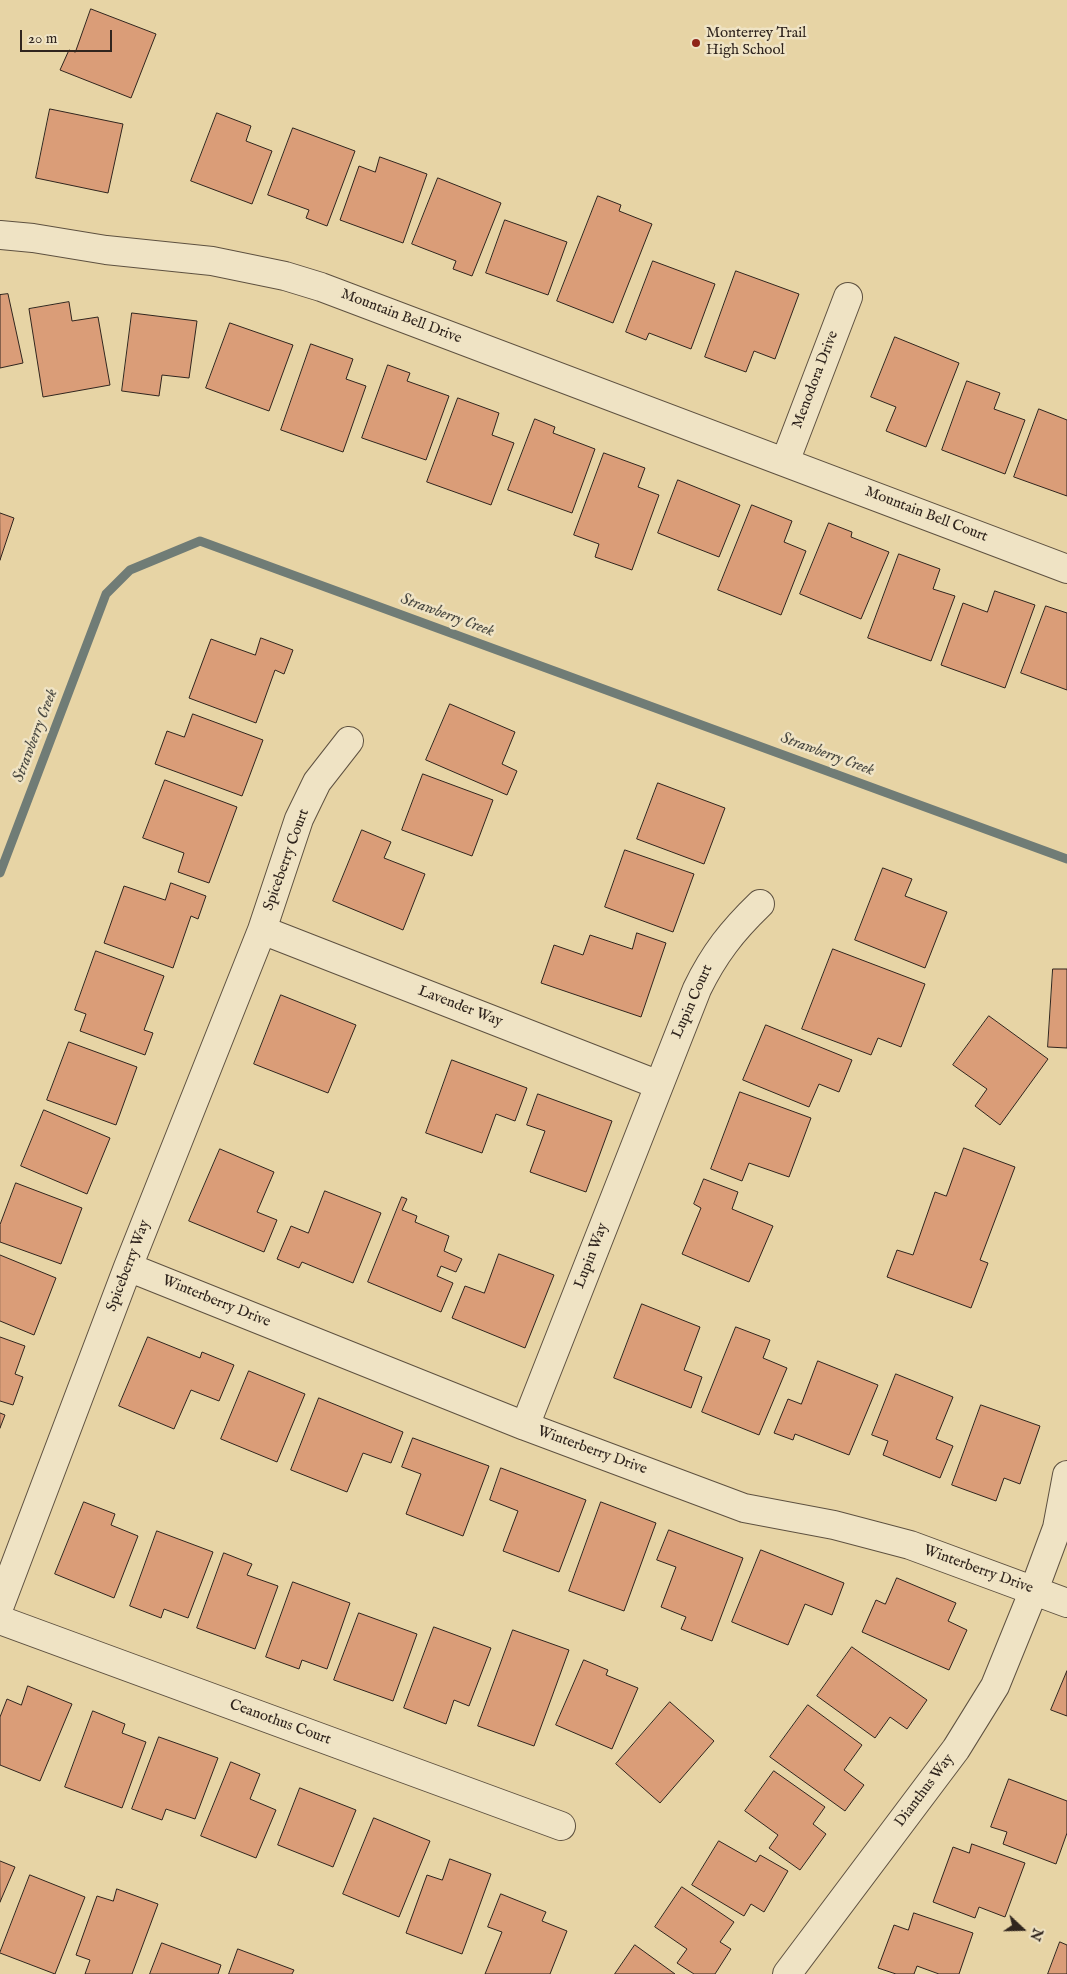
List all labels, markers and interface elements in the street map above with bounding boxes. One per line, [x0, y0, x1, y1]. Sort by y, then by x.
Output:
scale bar [22, 20, 115, 52]
place label: Monterrey Trail High School [706, 25, 806, 60]
text: 20 m [28, 29, 57, 48]
marker: Monterrey Trail High School [690, 37, 702, 49]
street label: Mountain Bell Drive [338, 286, 464, 348]
street label: Menodora Drive [789, 329, 843, 431]
street label: Mountain Bell Court [862, 483, 990, 547]
water label: Strawberry Creek [397, 590, 497, 642]
water label: Strawberry Creek [9, 687, 63, 785]
water label: Strawberry Creek [777, 729, 877, 781]
street label: Spiceberry Court [260, 807, 314, 913]
street label: Lupin Court [669, 962, 717, 1042]
street label: Lavender Way [415, 983, 505, 1031]
street label: Spiceberry Way [103, 1218, 155, 1314]
street label: Lupin Way [571, 1221, 613, 1291]
street label: Winterberry Drive [159, 1272, 273, 1332]
street label: Winterberry Drive [535, 1423, 649, 1479]
street label: Winterberry Drive [921, 1542, 1035, 1598]
street label: Ceanothus Court [227, 1696, 333, 1750]
street label: Dianthus Way [892, 1751, 958, 1831]
north arrow [997, 1904, 1047, 1954]
text: N [1025, 1925, 1047, 1943]

